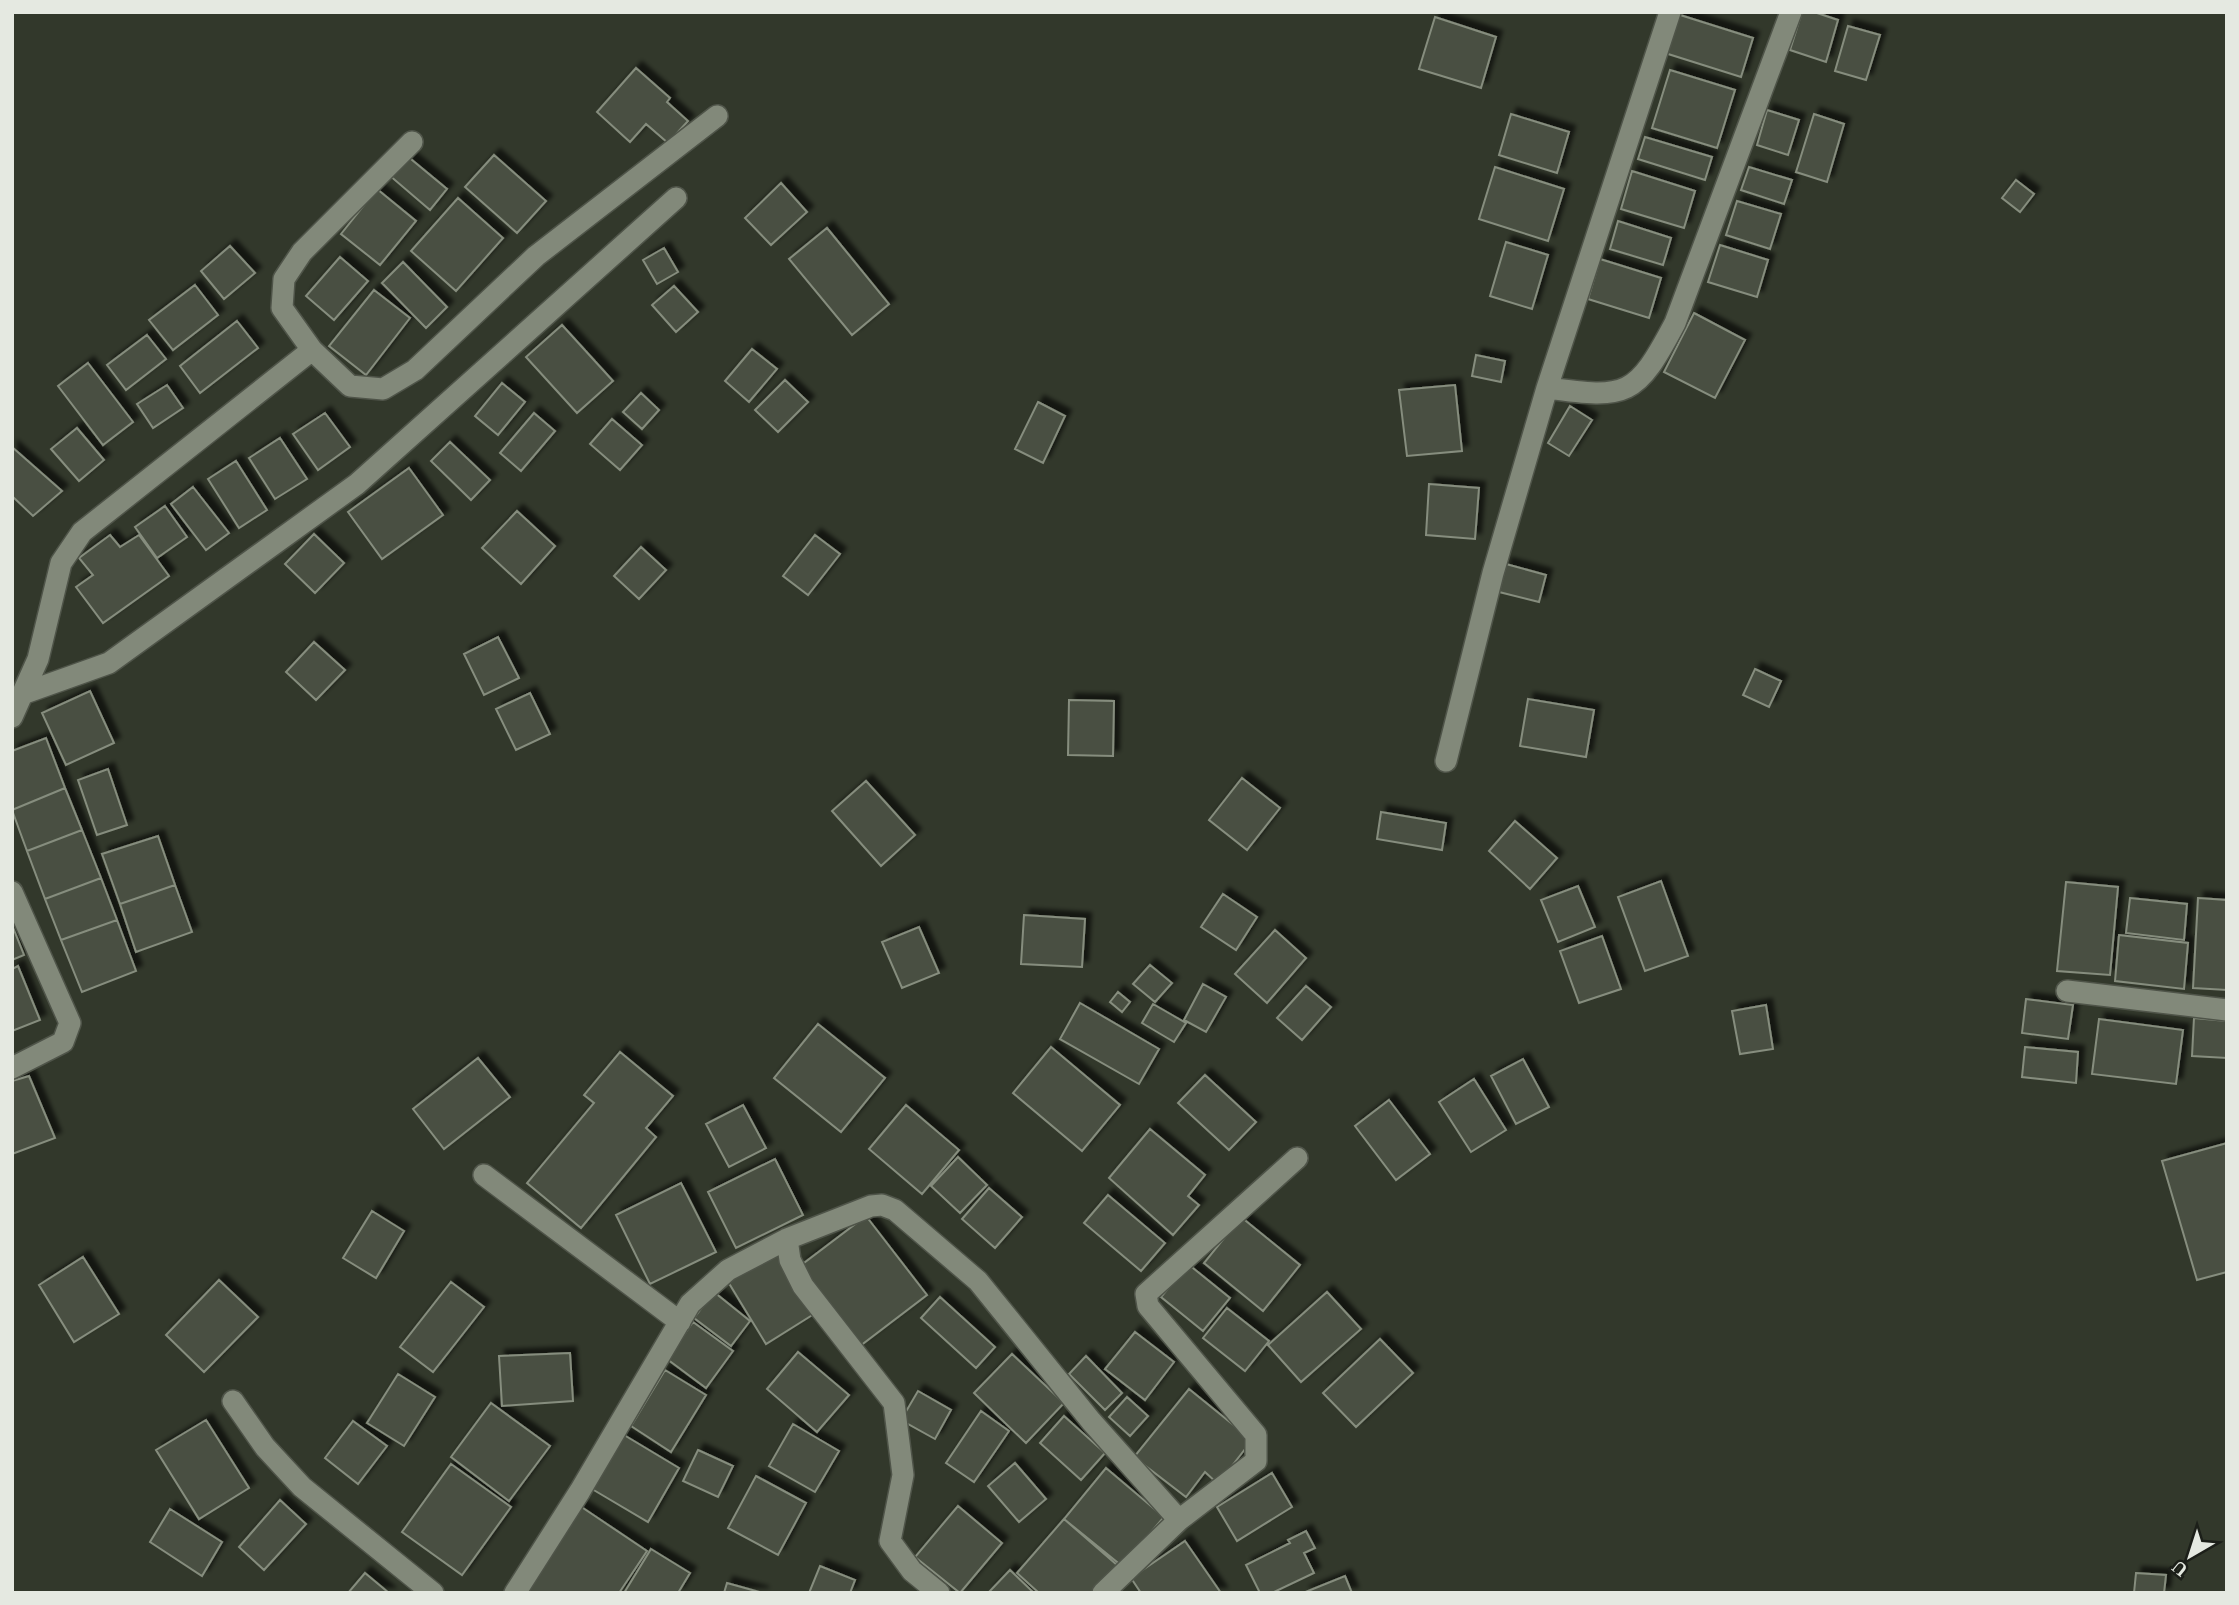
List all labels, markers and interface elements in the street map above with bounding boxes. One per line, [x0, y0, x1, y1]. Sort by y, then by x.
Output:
north arrow [2155, 1521, 2225, 1591]
text: U [2167, 1556, 2192, 1581]

